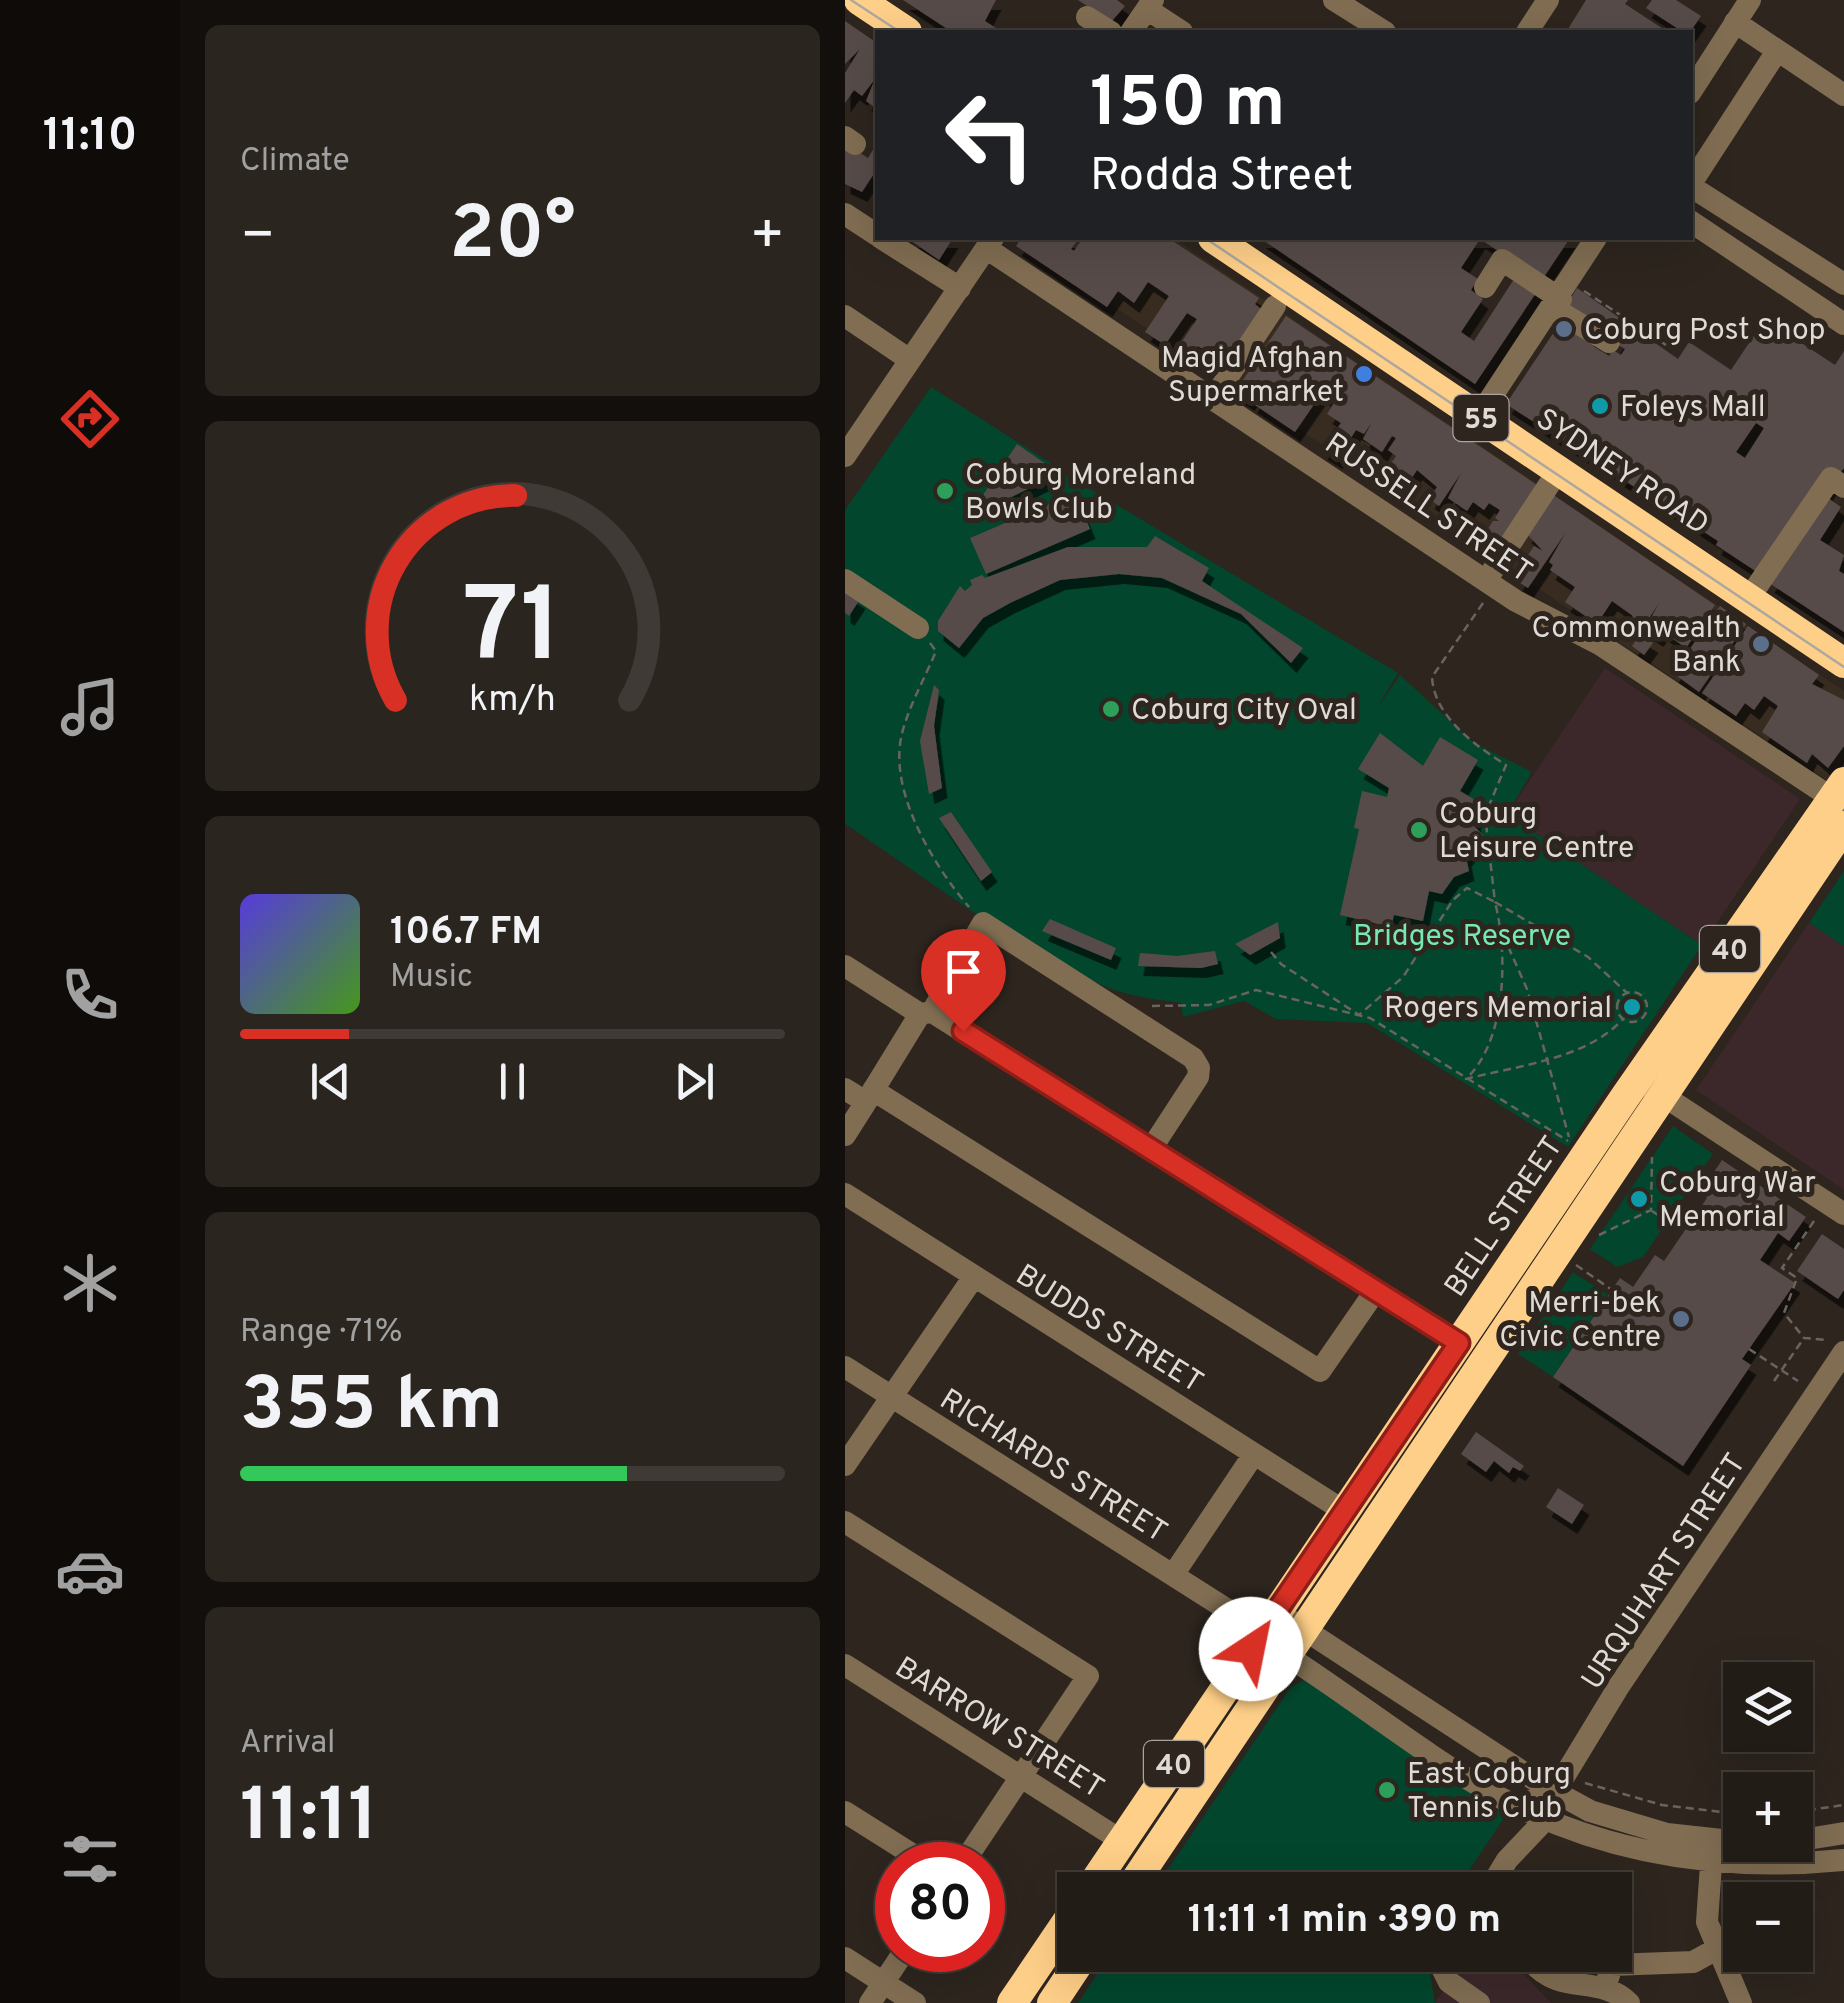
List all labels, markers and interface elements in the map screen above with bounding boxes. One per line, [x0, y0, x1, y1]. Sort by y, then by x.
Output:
text: 150 m [1090, 62, 1285, 151]
icon: left [925, 70, 1055, 200]
text: 11:10 [43, 109, 137, 166]
text: Climate [240, 142, 350, 182]
text: Rodda Street [1090, 149, 1353, 206]
text: 20° [449, 190, 576, 285]
text: − [240, 203, 275, 273]
text: + [750, 203, 785, 273]
place label: Coburg Post Shop [1584, 313, 1826, 350]
marker: Coburg Post Shop [1553, 318, 1575, 340]
place label: Magid Afghan Supermarket [1161, 341, 1344, 412]
marker: Magid Afghan Supermarket [1353, 363, 1375, 385]
icon: directions [55, 384, 125, 454]
place label: Foleys Mall [1620, 390, 1766, 427]
road number: 55 [1453, 395, 1509, 441]
marker: Foleys Mall [1589, 395, 1611, 417]
street label: SYDNEY ROAD [1528, 402, 1715, 544]
street label: RUSSELL STREET [1317, 426, 1538, 592]
place label: Coburg Moreland Bowls Club [965, 458, 1196, 529]
marker: Coburg Moreland Bowls Club [934, 480, 956, 502]
text: 71 [463, 566, 562, 698]
place label: Commonwealth Bank [1532, 611, 1741, 682]
marker: Commonwealth Bank [1750, 633, 1772, 655]
icon: music [55, 672, 125, 742]
text: km/h [469, 678, 556, 724]
place label: Coburg City Oval [1131, 693, 1357, 730]
marker: Coburg City Oval [1100, 698, 1122, 720]
place label: Coburg Leisure Centre [1439, 797, 1634, 868]
marker: Coburg Leisure Centre [1408, 819, 1430, 841]
text: 106.7 FM [390, 909, 542, 958]
park label: Bridges Reserve [1353, 919, 1571, 956]
road number: 40 [1700, 926, 1760, 972]
pin [921, 929, 1006, 1032]
icon: arrive [936, 944, 991, 999]
text: Music [390, 958, 473, 998]
icon: phone [55, 960, 125, 1030]
place label: Rogers Memorial [1384, 991, 1612, 1028]
marker: Rogers Memorial [1621, 996, 1643, 1018]
icon: previous [303, 1054, 358, 1109]
icon: pause [485, 1054, 540, 1109]
icon: next [667, 1054, 722, 1109]
street label: BELL STREET [1438, 1130, 1572, 1305]
place label: Coburg War Memorial [1659, 1166, 1816, 1237]
marker: Coburg War Memorial [1628, 1188, 1650, 1210]
icon: climate [55, 1248, 125, 1318]
street label: BUDDS STREET [1008, 1258, 1209, 1402]
place label: Merri-bek Civic Centre [1499, 1286, 1661, 1357]
marker: Merri-bek Civic Centre [1670, 1308, 1692, 1330]
text: Range · 71% [240, 1313, 403, 1353]
text: 355 km [240, 1361, 503, 1456]
street label: RICHARDS STREET [932, 1382, 1173, 1552]
street label: URQUHART STREET [1575, 1448, 1755, 1697]
icon: car [55, 1536, 125, 1606]
position arrow [1199, 1597, 1303, 1701]
street label: BARROW STREET [888, 1650, 1110, 1808]
map controls [1723, 1662, 1813, 1972]
button: layers [1723, 1662, 1813, 1752]
text: Arrival [240, 1724, 335, 1764]
road number: 40 [1144, 1741, 1204, 1787]
place label: East Coburg Tennis Club [1407, 1757, 1571, 1828]
text: 11:11 [240, 1772, 378, 1867]
button: + [1723, 1772, 1813, 1862]
marker: East Coburg Tennis Club [1376, 1779, 1398, 1801]
icon: filters [55, 1824, 125, 1894]
speed limit sign: 80 [875, 1842, 1005, 1972]
button: − [1723, 1882, 1813, 1972]
text: 11:11 · 1 min · 390 m [1188, 1897, 1501, 1946]

